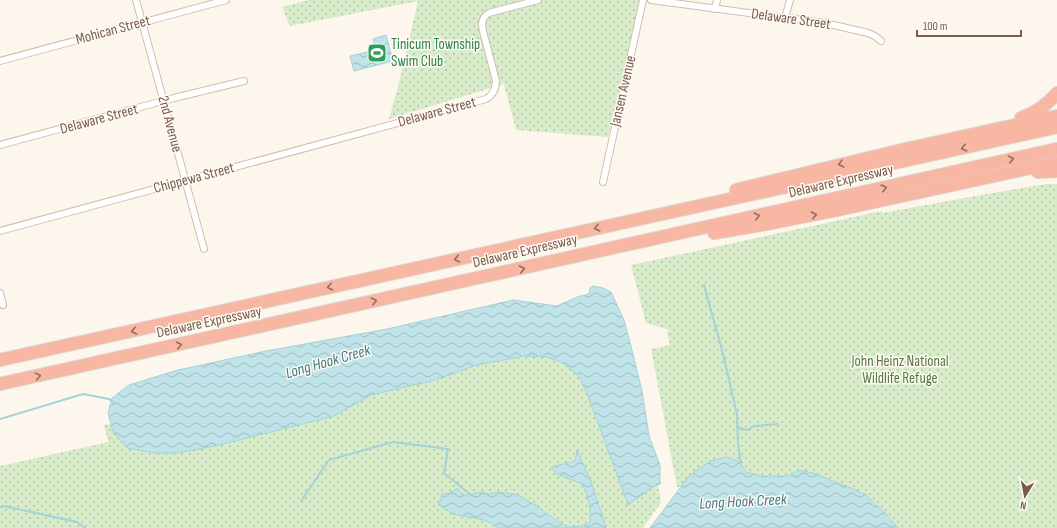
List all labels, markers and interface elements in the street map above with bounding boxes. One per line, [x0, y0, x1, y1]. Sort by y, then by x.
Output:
street label: Delaware Street [750, 4, 832, 34]
street label: Mohican Street [74, 11, 153, 49]
scale bar [917, 12, 1021, 38]
text: 100 m [923, 19, 948, 34]
place label: Tinicum Township Swim Club [391, 35, 480, 71]
sports icon: Tinicum Township Swim Club [366, 42, 388, 64]
street label: Jansen Avenue [605, 54, 640, 129]
street label: Delaware Street [396, 92, 479, 132]
street label: 2nd Avenue [153, 94, 187, 154]
street label: Delaware Street [58, 99, 141, 139]
one-way arrow [961, 143, 967, 151]
one-way arrow [1008, 156, 1014, 164]
street label: Chippewa Street [151, 158, 237, 198]
one-way arrow [838, 159, 845, 168]
street label: Delaware Expressway [787, 160, 895, 202]
one-way arrow [881, 184, 887, 192]
one-way arrow [811, 211, 817, 220]
one-way arrow [754, 212, 760, 220]
one-way arrow [594, 224, 600, 232]
street label: Delaware Expressway [471, 230, 579, 272]
one-way arrow [453, 255, 460, 263]
one-way arrow [519, 265, 525, 273]
one-way arrow [327, 283, 333, 291]
one-way arrow [371, 298, 377, 306]
street label: Delaware Expressway [155, 302, 263, 342]
one-way arrow [131, 326, 138, 334]
one-way arrow [176, 341, 182, 349]
water label: Long Hook Creek [283, 341, 374, 383]
park label: John Heinz National Wildlife Refuge [850, 352, 949, 388]
one-way arrow [35, 372, 41, 380]
north arrow [1005, 476, 1045, 516]
water label: Long Hook Creek [699, 490, 788, 514]
text: N [1019, 498, 1027, 512]

